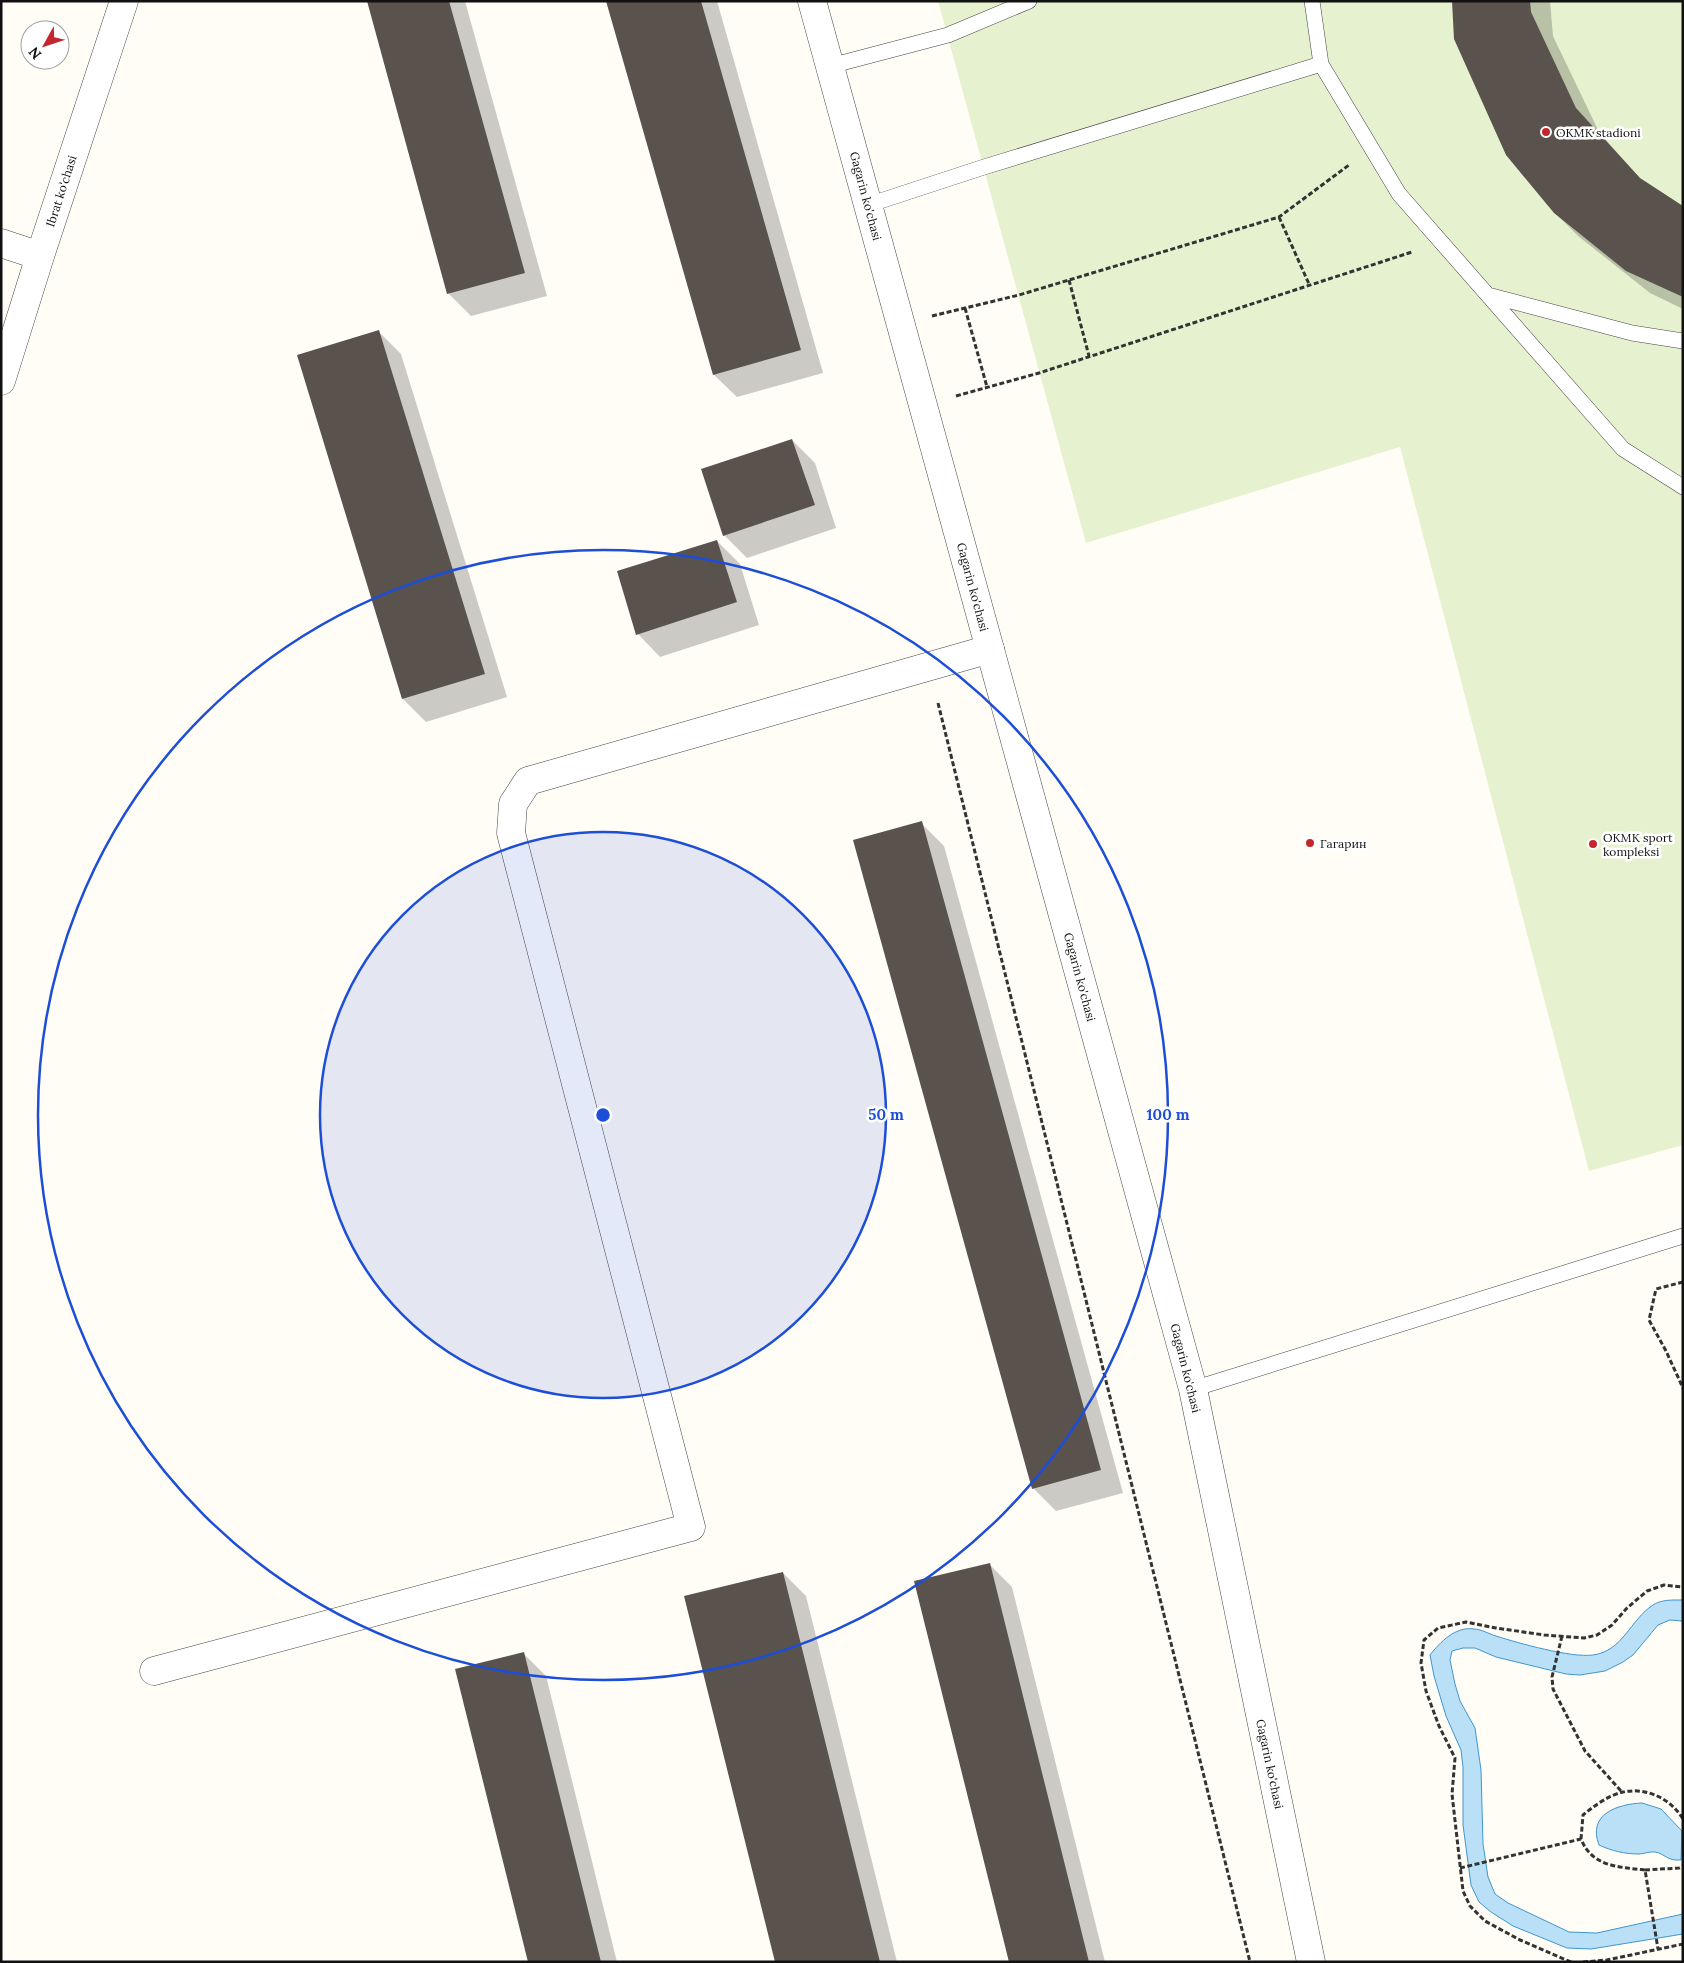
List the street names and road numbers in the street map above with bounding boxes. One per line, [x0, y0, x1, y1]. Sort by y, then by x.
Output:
street label: Gagarin ko'chasi [847, 150, 885, 242]
street label: Ibrat ko'chasi [42, 153, 80, 229]
street label: Gagarin ko'chasi [954, 541, 992, 633]
street label: Gagarin ko'chasi [1061, 931, 1099, 1023]
street label: Gagarin ko'chasi [1168, 1322, 1204, 1414]
street label: Gagarin ko'chasi [1253, 1718, 1287, 1810]

